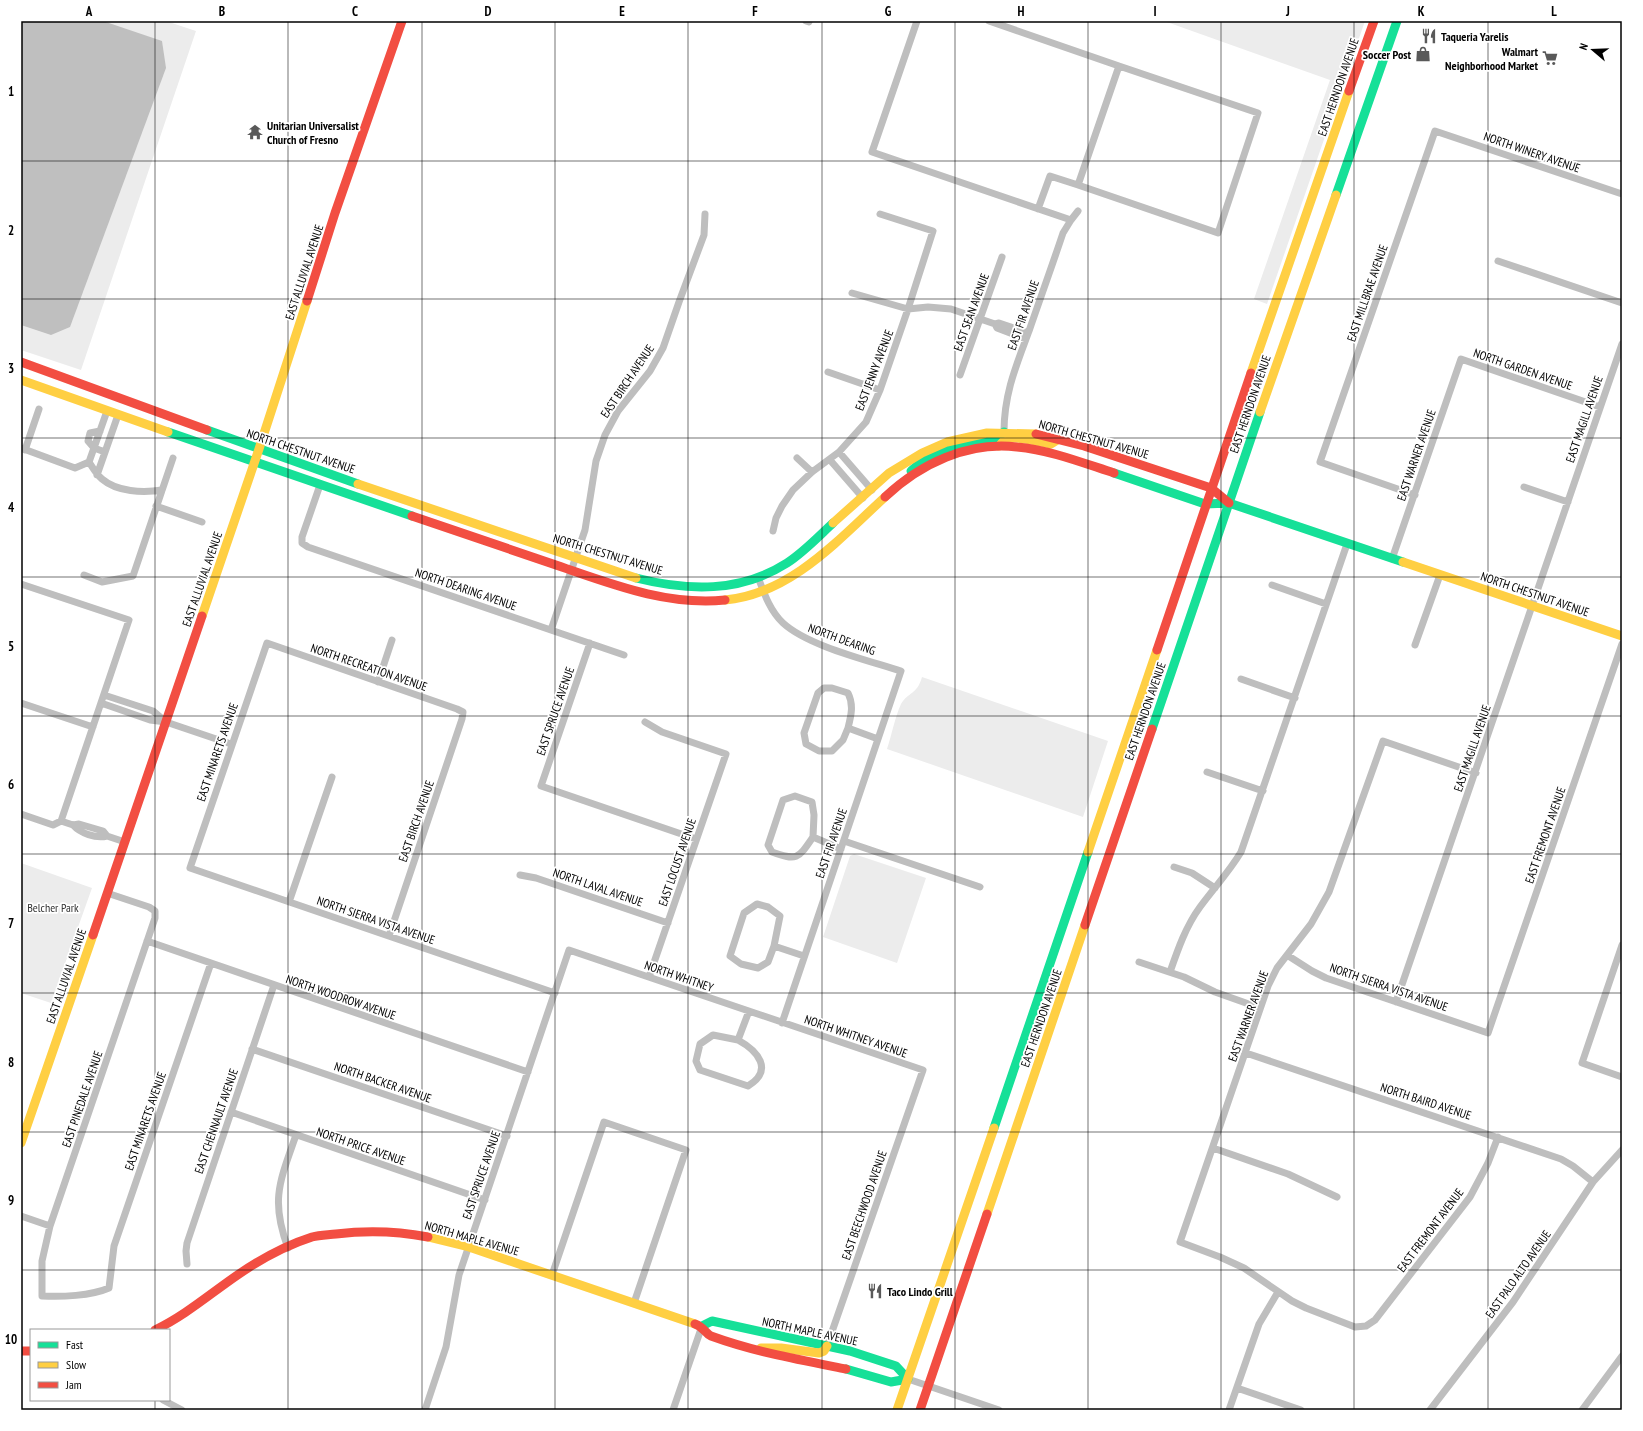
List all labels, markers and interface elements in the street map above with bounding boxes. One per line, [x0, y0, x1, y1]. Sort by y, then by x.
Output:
text: A [85, 3, 93, 20]
text: B [219, 3, 225, 20]
text: C [352, 3, 358, 20]
text: D [485, 3, 492, 20]
text: E [619, 3, 625, 20]
text: F [752, 3, 758, 20]
text: G [885, 3, 892, 20]
text: H [1018, 3, 1025, 20]
text: I [1153, 3, 1157, 20]
text: J [1285, 3, 1290, 20]
text: K [1418, 3, 1425, 20]
text: L [1551, 3, 1557, 20]
restaurant icon: Taqueria Yarelis [1420, 27, 1438, 45]
place label: Taqueria Yarelis [1441, 29, 1508, 44]
north arrow [1573, 30, 1613, 70]
street label: EAST HERNDON AVENUE [1314, 36, 1362, 138]
text: N [1576, 42, 1591, 52]
place label: Walmart Neighborhood Market [1445, 44, 1539, 73]
shop icon: Soccer Post [1414, 45, 1432, 63]
place label: Soccer Post [1363, 47, 1411, 62]
supermarket icon: Walmart Neighborhood Market [1541, 49, 1559, 67]
text: 1 [8, 83, 14, 100]
place label: Unitarian Universalist Church of Fresno [267, 118, 359, 147]
temple icon: Unitarian Universalist Church of Fresno [246, 123, 264, 141]
street label: NORTH WINERY AVENUE [1482, 128, 1582, 176]
text: 2 [8, 222, 14, 239]
street label: EAST ALLUVIAL AVENUE [281, 222, 327, 322]
street label: EAST MILLBRAE AVENUE [1343, 242, 1391, 344]
street label: EAST SEAN AVENUE [950, 271, 992, 353]
street label: EAST FIR AVENUE [1004, 278, 1042, 352]
street label: EAST JENNY AVENUE [852, 327, 896, 413]
street label: EAST BIRCH AVENUE [597, 341, 657, 421]
street label: NORTH GARDEN AVENUE [1471, 345, 1575, 393]
street label: EAST HERNDON AVENUE [1226, 353, 1274, 455]
text: 3 [8, 360, 14, 377]
street label: EAST MAGILL AVENUE [1562, 374, 1606, 464]
street label: EAST WARNER AVENUE [1393, 407, 1439, 503]
street label: NORTH CHESTNUT AVENUE [1037, 416, 1151, 462]
street label: NORTH CHESTNUT AVENUE [245, 425, 357, 477]
text: 4 [8, 499, 15, 516]
street label: EAST ALLUVIAL AVENUE [179, 529, 225, 629]
street label: NORTH CHESTNUT AVENUE [551, 530, 665, 578]
street label: NORTH DEARING AVENUE [413, 565, 519, 613]
street label: NORTH CHESTNUT AVENUE [1479, 568, 1591, 620]
street label: NORTH DEARING [806, 620, 878, 658]
text: 5 [8, 638, 14, 655]
street label: NORTH RECREATION AVENUE [309, 640, 429, 694]
street label: EAST HERNDON AVENUE [1121, 660, 1169, 762]
street label: EAST SPRUCE AVENUE [533, 665, 577, 757]
street label: EAST MINARETS AVENUE [193, 701, 241, 803]
street label: EAST MAGILL AVENUE [1450, 703, 1494, 793]
text: 6 [8, 776, 14, 793]
street label: EAST BIRCH AVENUE [395, 778, 437, 864]
street label: EAST FREMONT AVENUE [1521, 785, 1569, 885]
street label: EAST FIR AVENUE [812, 806, 850, 880]
street label: EAST LOCUST AVENUE [655, 816, 699, 908]
street label: NORTH LAVAL AVENUE [551, 865, 645, 909]
street label: NORTH SIERRA VISTA AVENUE [315, 893, 437, 947]
park label: Belcher Park [27, 900, 79, 915]
text: 7 [8, 915, 14, 932]
street label: EAST ALLUVIAL AVENUE [43, 926, 89, 1026]
street label: NORTH WHITNEY [642, 957, 716, 995]
street label: NORTH SIERRA VISTA AVENUE [1328, 960, 1450, 1014]
street label: EAST HERNDON AVENUE [1017, 967, 1065, 1069]
street label: EAST WARNER AVENUE [1225, 968, 1271, 1064]
street label: NORTH WOODROW AVENUE [284, 971, 398, 1023]
street label: NORTH WHITNEY AVENUE [803, 1011, 909, 1061]
street label: EAST PINEDALE AVENUE [58, 1049, 106, 1149]
text: 8 [8, 1054, 14, 1071]
street label: NORTH BACKER AVENUE [332, 1058, 434, 1106]
street label: EAST CHENNAULT AVENUE [191, 1066, 241, 1176]
street label: EAST MINARETS AVENUE [121, 1070, 169, 1172]
street label: NORTH BAIRD AVENUE [1379, 1079, 1473, 1123]
street label: NORTH PRICE AVENUE [315, 1124, 407, 1168]
street label: EAST SPRUCE AVENUE [459, 1129, 503, 1221]
street label: EAST BEECHWOOD AVENUE [838, 1148, 890, 1262]
street label: EAST FREMONT AVENUE [1394, 1185, 1466, 1275]
text: 9 [8, 1192, 14, 1209]
street label: NORTH MAPLE AVENUE [423, 1217, 521, 1259]
street label: EAST PALO ALTO AVENUE [1482, 1227, 1554, 1321]
restaurant icon: Taco Lindo Grill [866, 1282, 884, 1300]
place label: Taco Lindo Grill [887, 1284, 953, 1299]
street label: NORTH MAPLE AVENUE [761, 1314, 859, 1348]
legend [30, 1329, 170, 1401]
text: 10 [5, 1331, 17, 1348]
text: Fast [66, 1337, 84, 1352]
text: Slow [66, 1357, 87, 1372]
text: Jam [65, 1377, 82, 1392]

